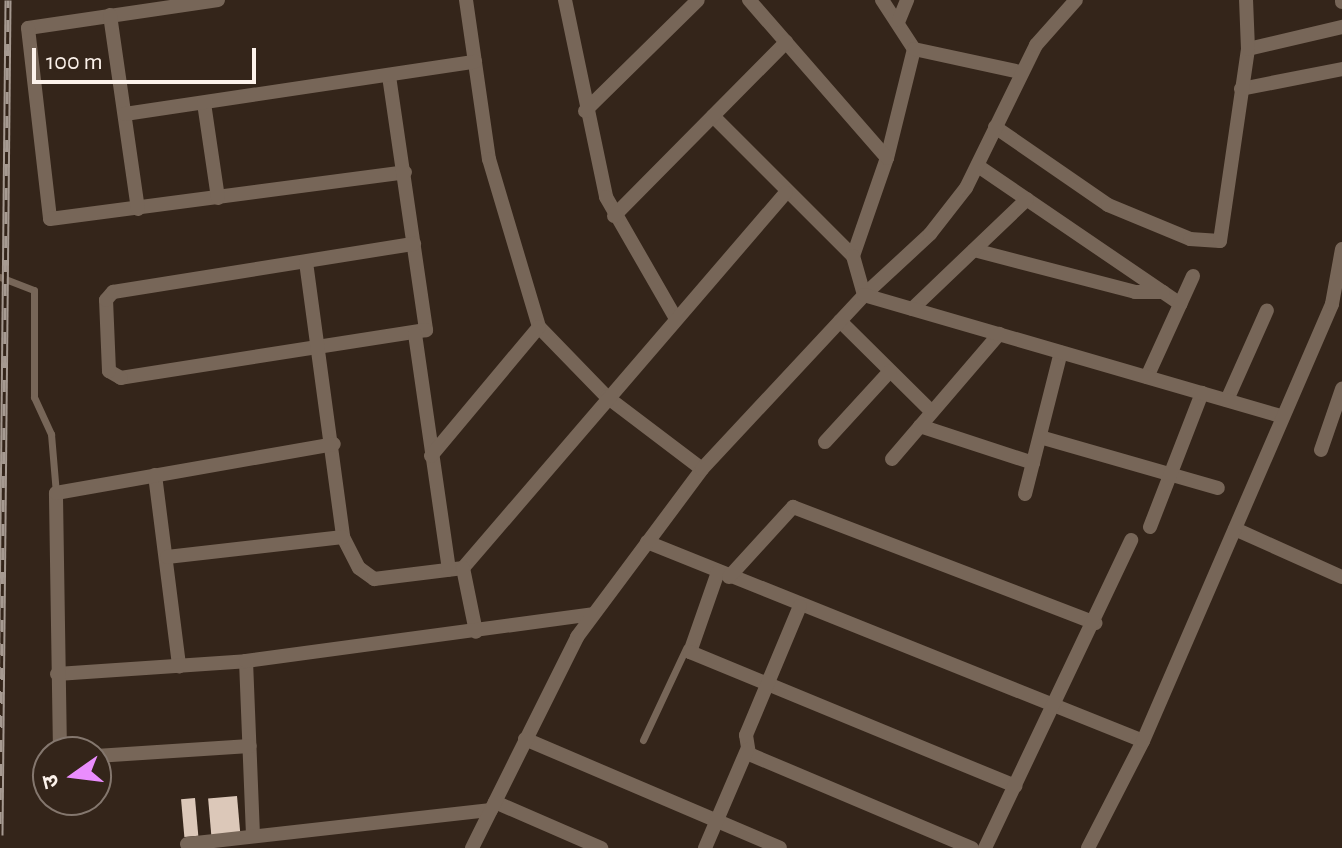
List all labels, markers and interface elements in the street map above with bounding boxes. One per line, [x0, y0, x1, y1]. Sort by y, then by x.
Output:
scale bar [36, 32, 260, 82]
text: 100 m [46, 50, 103, 74]
north arrow [32, 736, 112, 816]
text: उ [38, 772, 63, 790]

